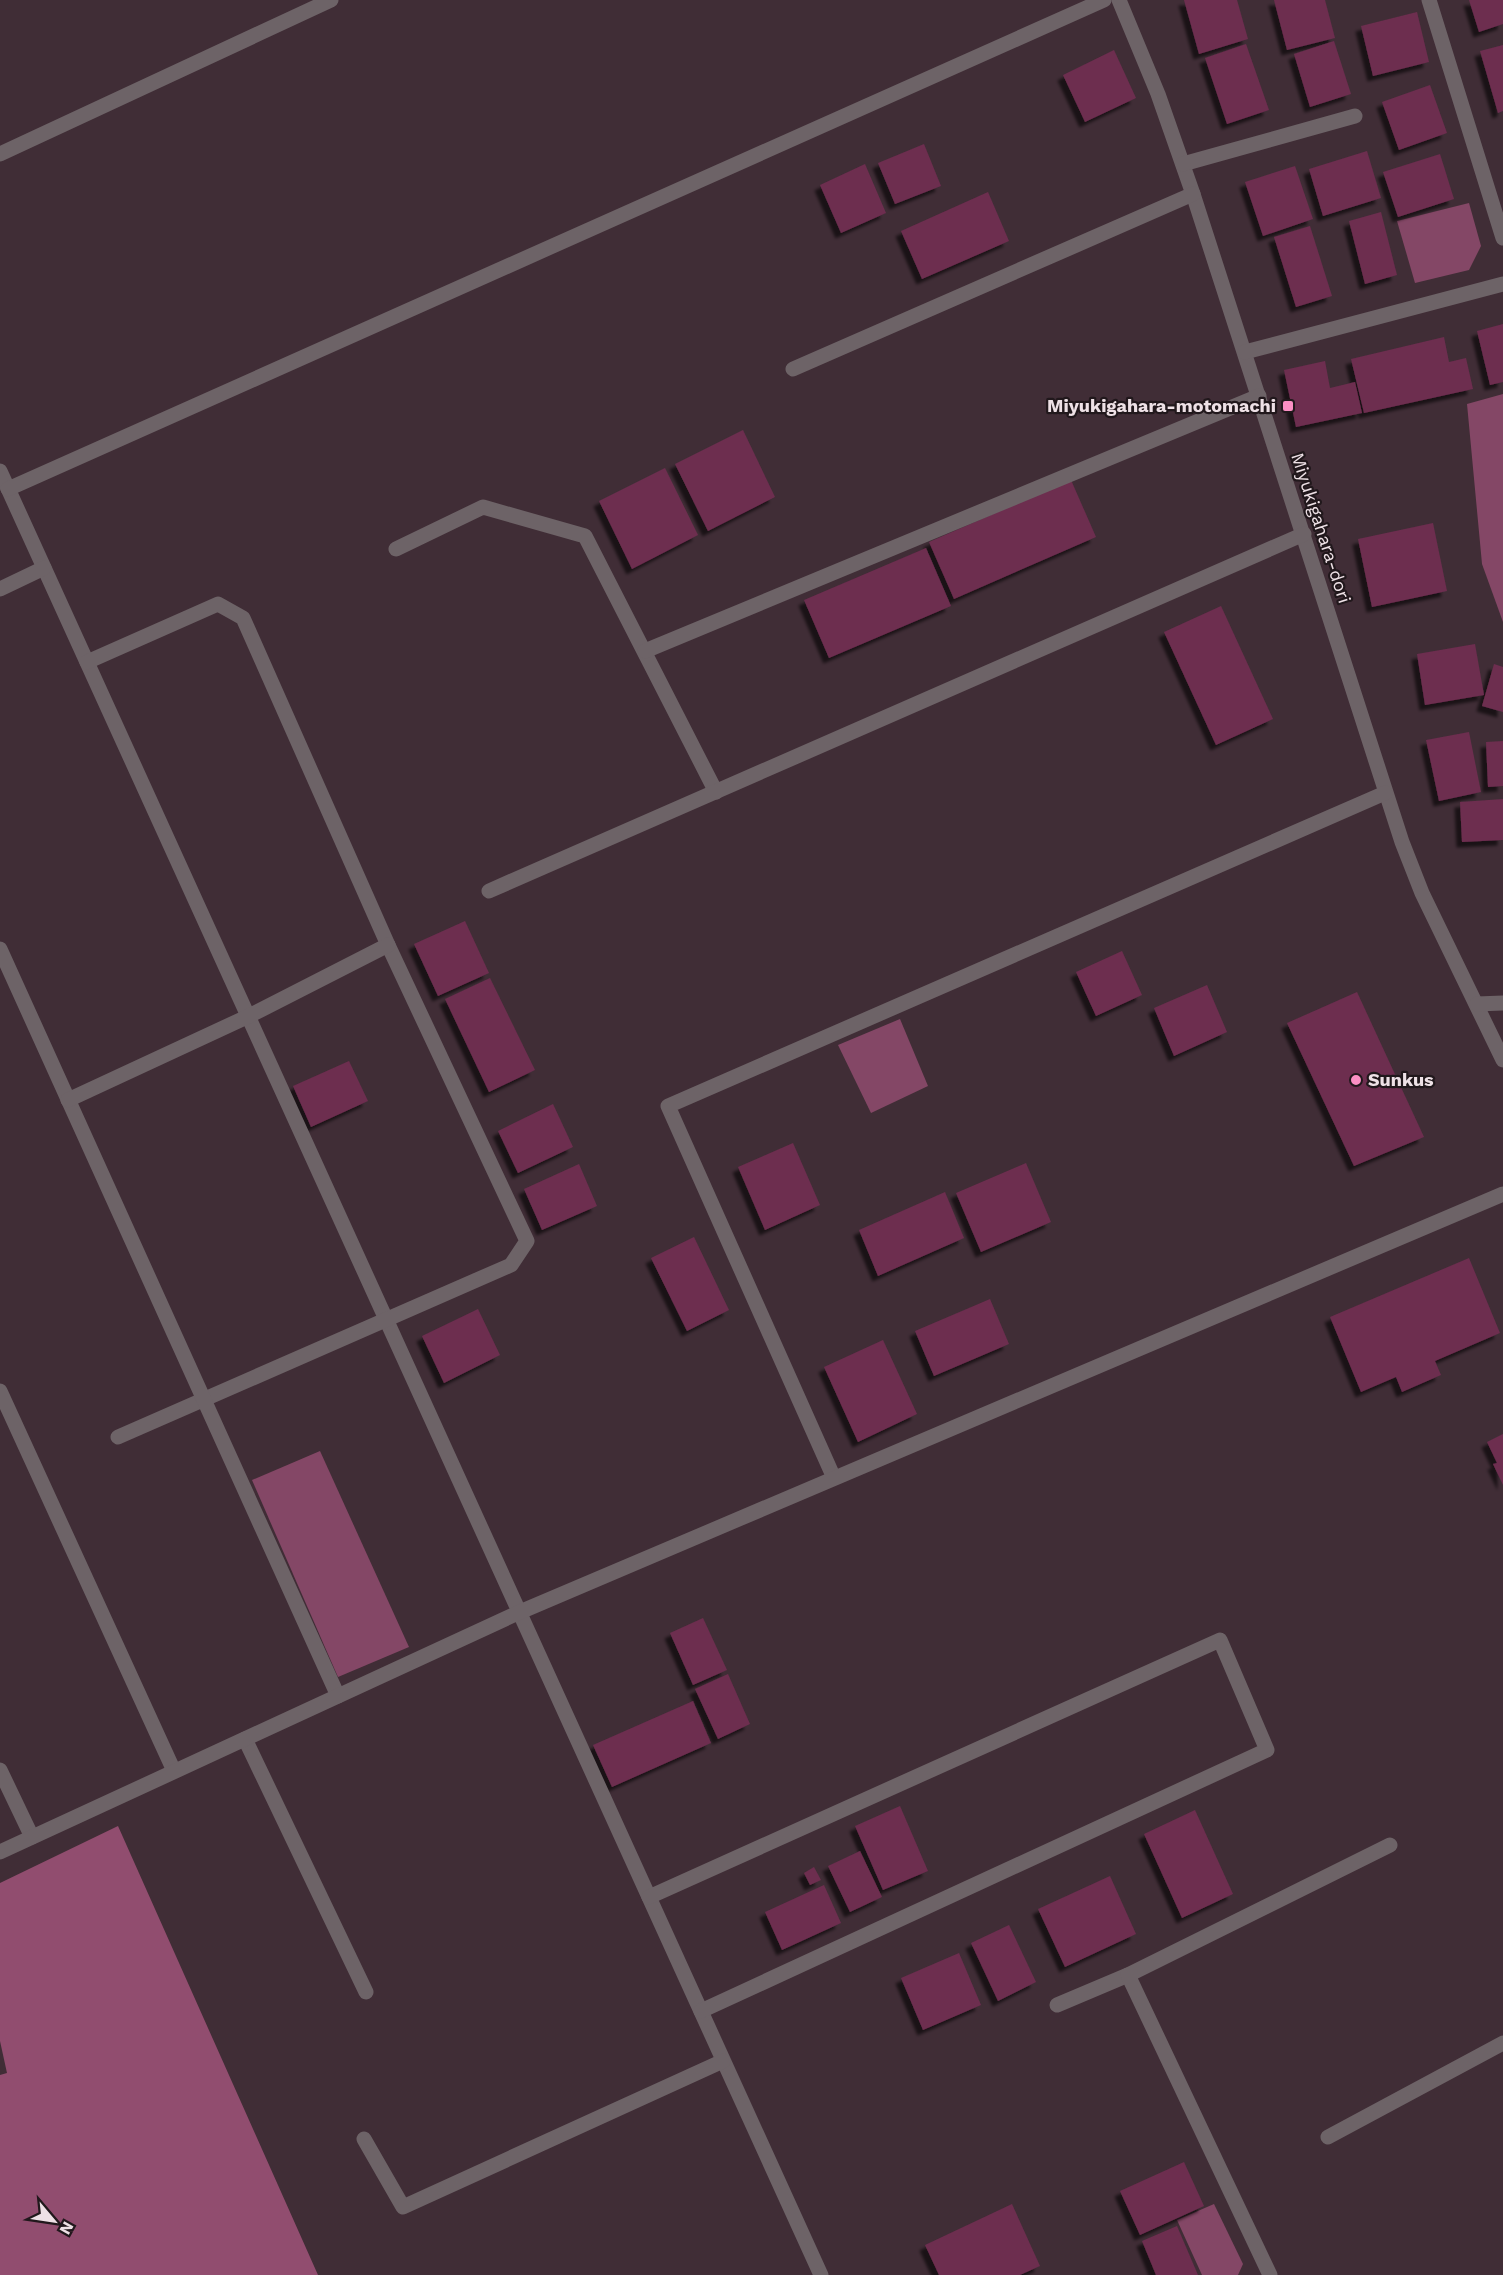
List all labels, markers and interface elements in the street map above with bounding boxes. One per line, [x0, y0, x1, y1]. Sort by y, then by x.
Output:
place label: Miyukigahara-motomachi [1047, 395, 1276, 416]
marker: Miyukigahara-motomachi [1281, 399, 1295, 413]
street label: Miyukigahara-dori [1287, 450, 1356, 606]
place label: Sunkus [1368, 1069, 1434, 1090]
marker: Sunkus [1349, 1073, 1363, 1087]
north arrow [24, 2191, 84, 2251]
text: N [55, 2218, 78, 2238]

